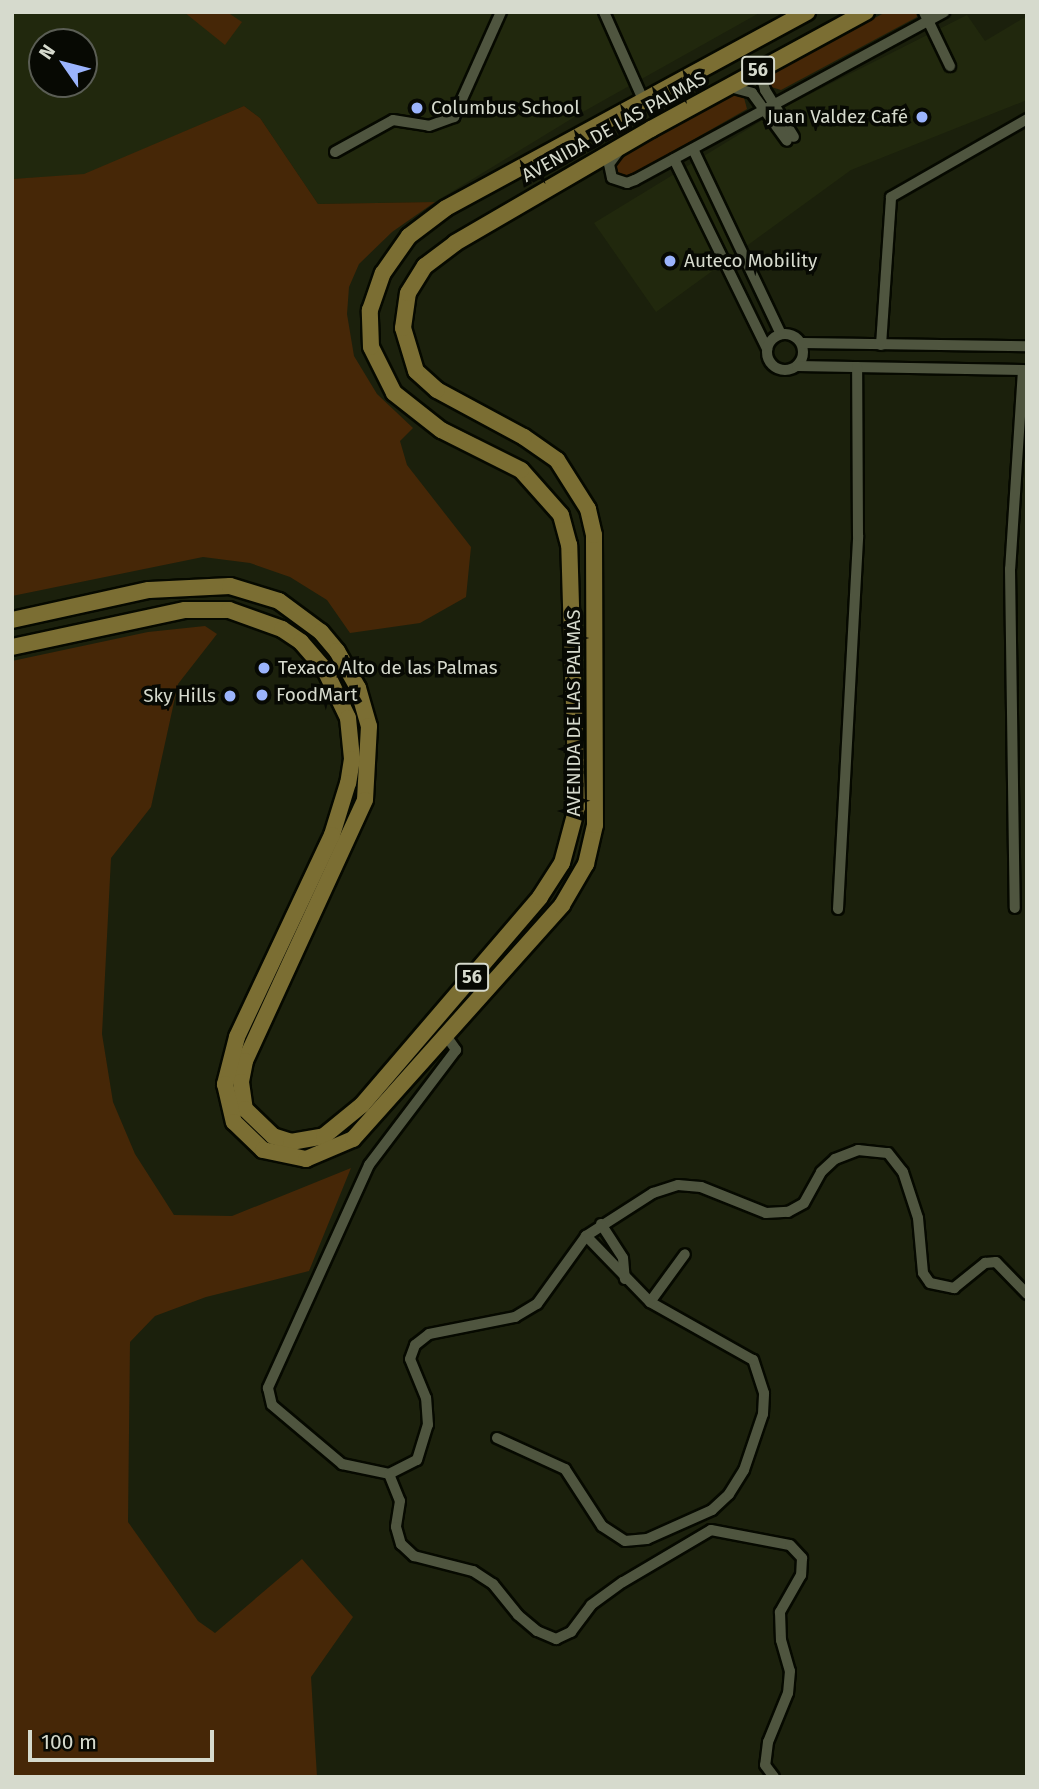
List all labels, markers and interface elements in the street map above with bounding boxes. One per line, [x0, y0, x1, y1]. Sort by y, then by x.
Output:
north arrow [28, 28, 98, 98]
text: N [34, 40, 60, 64]
road number: 56 [740, 56, 776, 84]
street label: AVENIDA DE LAS PALMAS [518, 67, 710, 187]
place label: Columbus School [431, 97, 580, 119]
marker: Columbus School [409, 100, 425, 116]
place label: Juan Valdez Café [767, 106, 908, 128]
marker: Juan Valdez Café [914, 109, 930, 125]
place label: Auteco Mobility [684, 250, 817, 272]
marker: Auteco Mobility [662, 253, 678, 269]
street label: AVENIDA DE LAS PALMAS [563, 609, 585, 817]
place label: Texaco Alto de las Palmas [278, 657, 498, 679]
marker: Texaco Alto de las Palmas [256, 660, 272, 676]
place label: FoodMart [276, 684, 358, 706]
place label: Sky Hills [143, 685, 216, 707]
marker: FoodMart [254, 687, 270, 703]
marker: Sky Hills [222, 688, 238, 704]
road number: 56 [454, 962, 490, 992]
scale bar [32, 1716, 217, 1760]
text: 100 m [41, 1729, 97, 1755]

